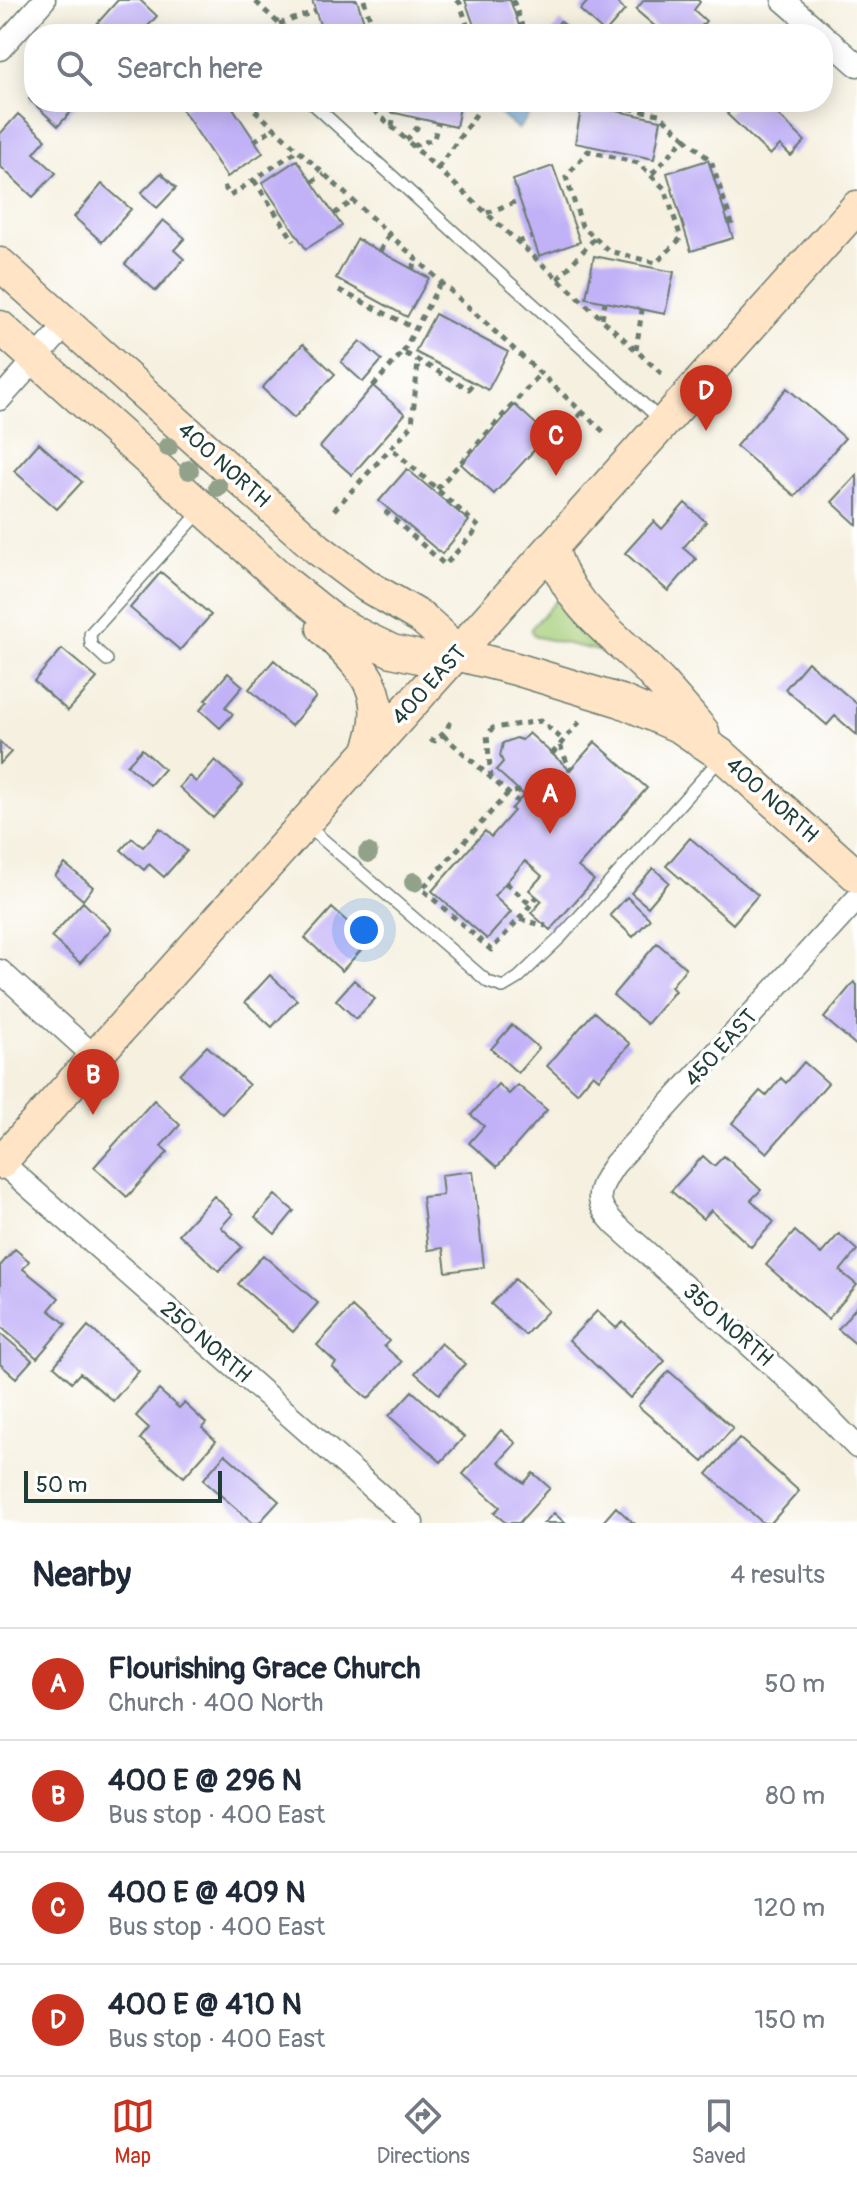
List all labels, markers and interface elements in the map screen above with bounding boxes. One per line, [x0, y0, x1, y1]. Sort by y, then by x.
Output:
search box [24, 24, 833, 112]
icon: search [52, 46, 96, 90]
text: Search here [116, 50, 263, 87]
pin: D [680, 365, 732, 431]
pin: C [530, 410, 582, 476]
street label: 400 NORTH [172, 416, 276, 514]
street label: 400 EAST [386, 639, 472, 731]
street label: 400 NORTH [720, 751, 824, 849]
pin: A [524, 768, 576, 834]
your location [344, 910, 384, 950]
street label: 450 EAST [679, 1003, 763, 1093]
pin: B [67, 1049, 119, 1115]
street label: 350 NORTH [677, 1277, 779, 1373]
street label: 250 NORTH [155, 1295, 257, 1389]
scale bar [24, 1467, 222, 1503]
text: 50 m [36, 1471, 87, 1499]
text: Nearby [32, 1554, 131, 1597]
text: 4 results [730, 1559, 825, 1591]
text: Flourishing Grace Church [108, 1650, 421, 1687]
text: A [50, 1668, 66, 1700]
text: 50 m [764, 1668, 825, 1700]
text: Church · 400 North [108, 1687, 323, 1719]
text: 400 E @ 296 N [108, 1762, 302, 1799]
text: B [51, 1780, 65, 1812]
text: 80 m [765, 1780, 825, 1812]
text: Bus stop · 400 East [108, 1799, 325, 1831]
text: 400 E @ 409 N [108, 1874, 306, 1911]
text: C [50, 1892, 66, 1924]
text: 120 m [754, 1892, 825, 1924]
text: Bus stop · 400 East [108, 1911, 325, 1943]
text: 400 E @ 410 N [108, 1986, 302, 2023]
text: D [50, 2004, 66, 2036]
text: 150 m [754, 2004, 825, 2036]
text: Bus stop · 400 East [108, 2023, 325, 2055]
tab: Map [111, 2094, 155, 2170]
tab: Directions [377, 2094, 470, 2170]
tab: Saved [692, 2094, 746, 2170]

